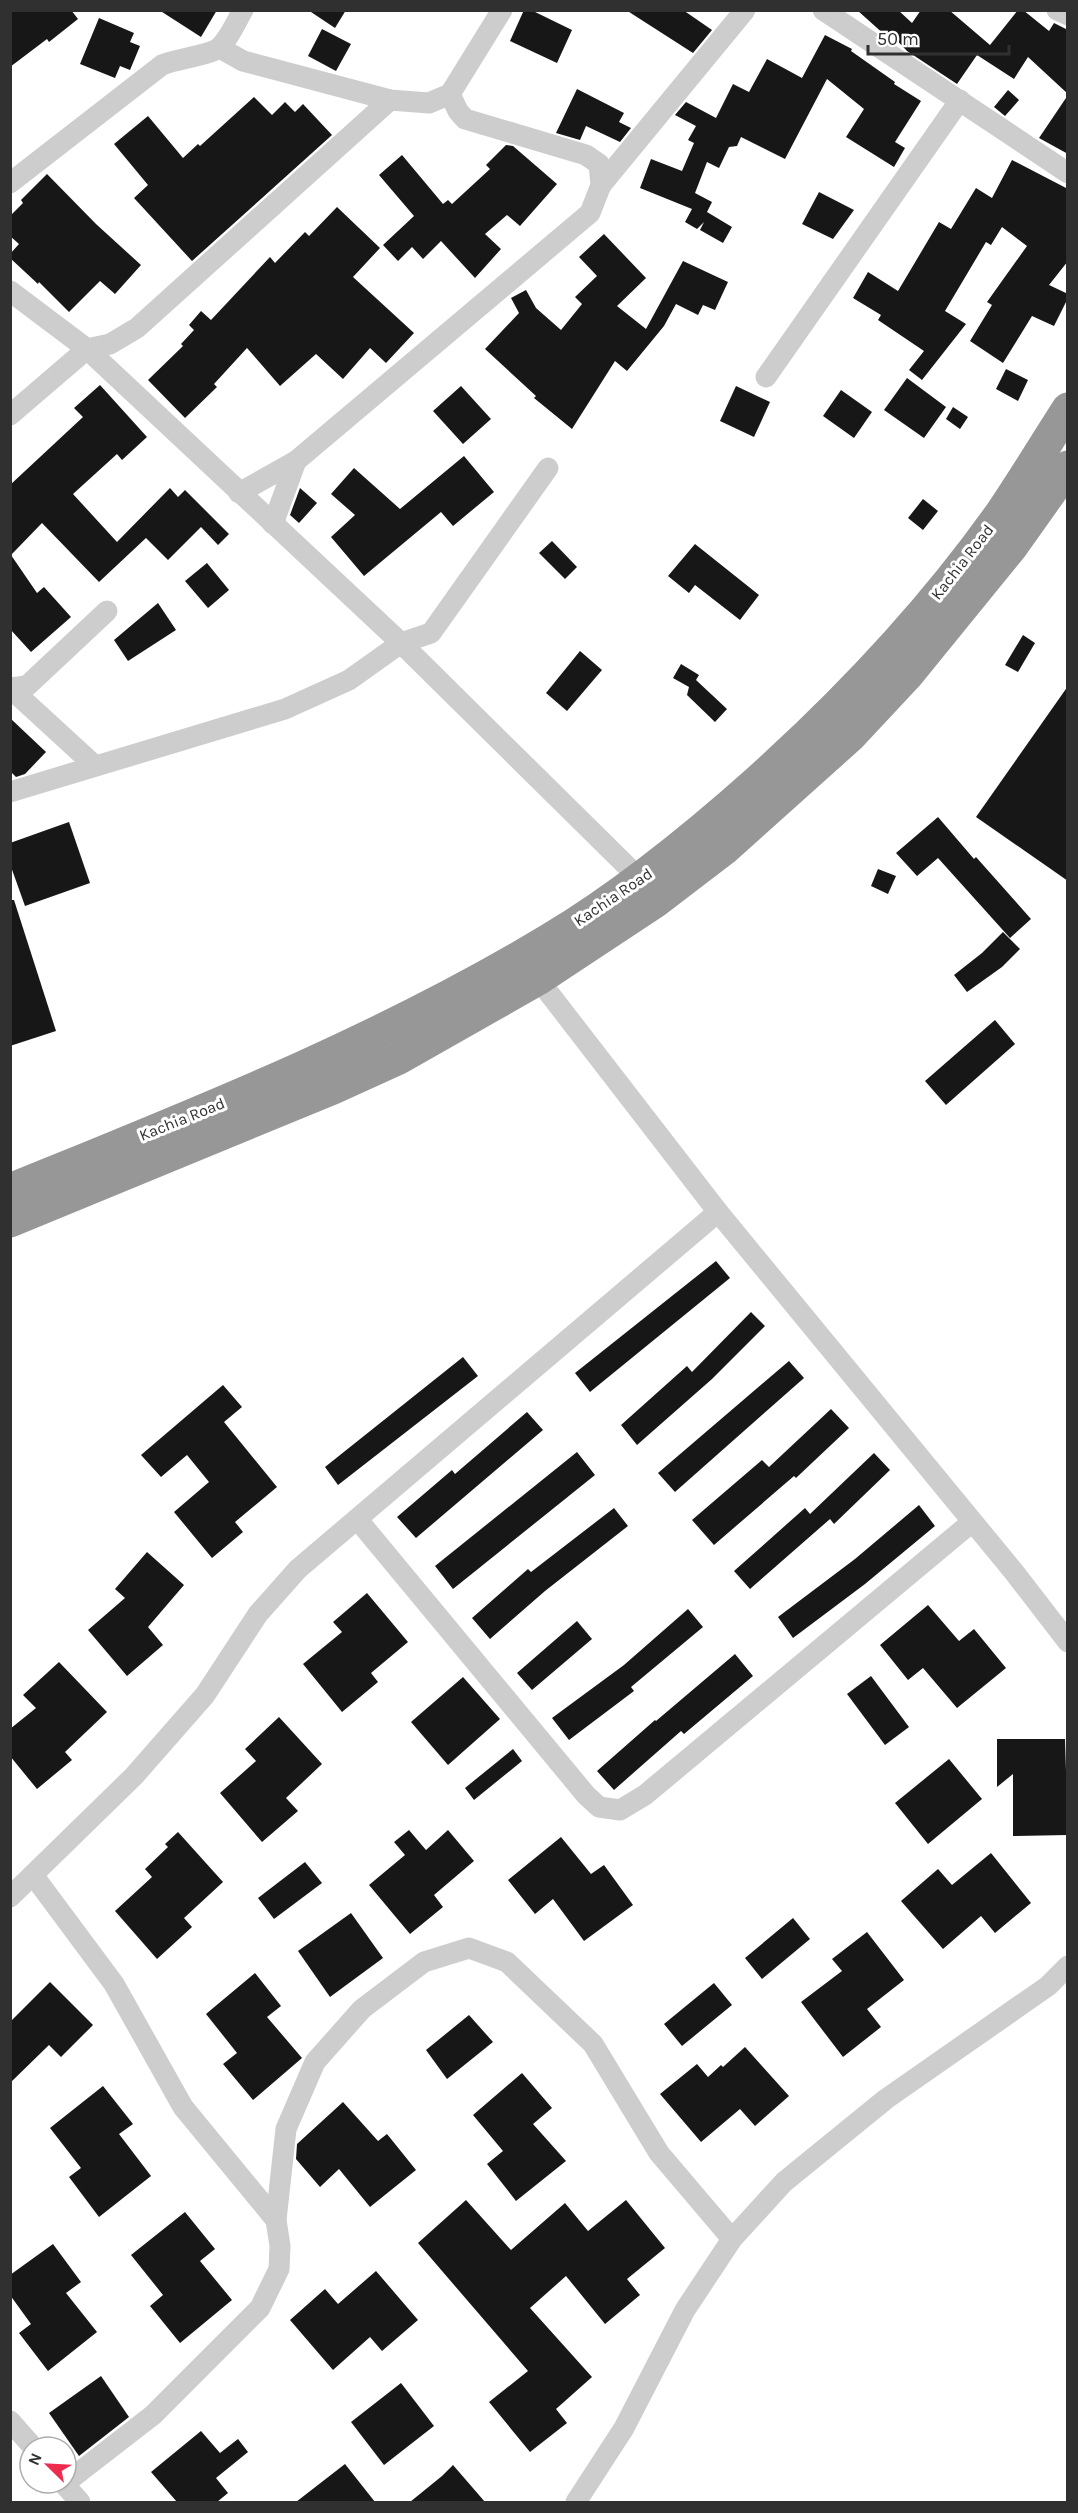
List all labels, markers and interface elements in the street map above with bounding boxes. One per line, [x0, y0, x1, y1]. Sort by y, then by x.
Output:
scale bar [868, 18, 1009, 56]
text: 50 m [877, 28, 919, 50]
street label: Kachia Road [927, 520, 997, 604]
street label: Kachia Road [570, 864, 656, 930]
street label: Kachia Road [136, 1093, 228, 1145]
north arrow [18, 2435, 78, 2495]
text: N [24, 2450, 46, 2468]

